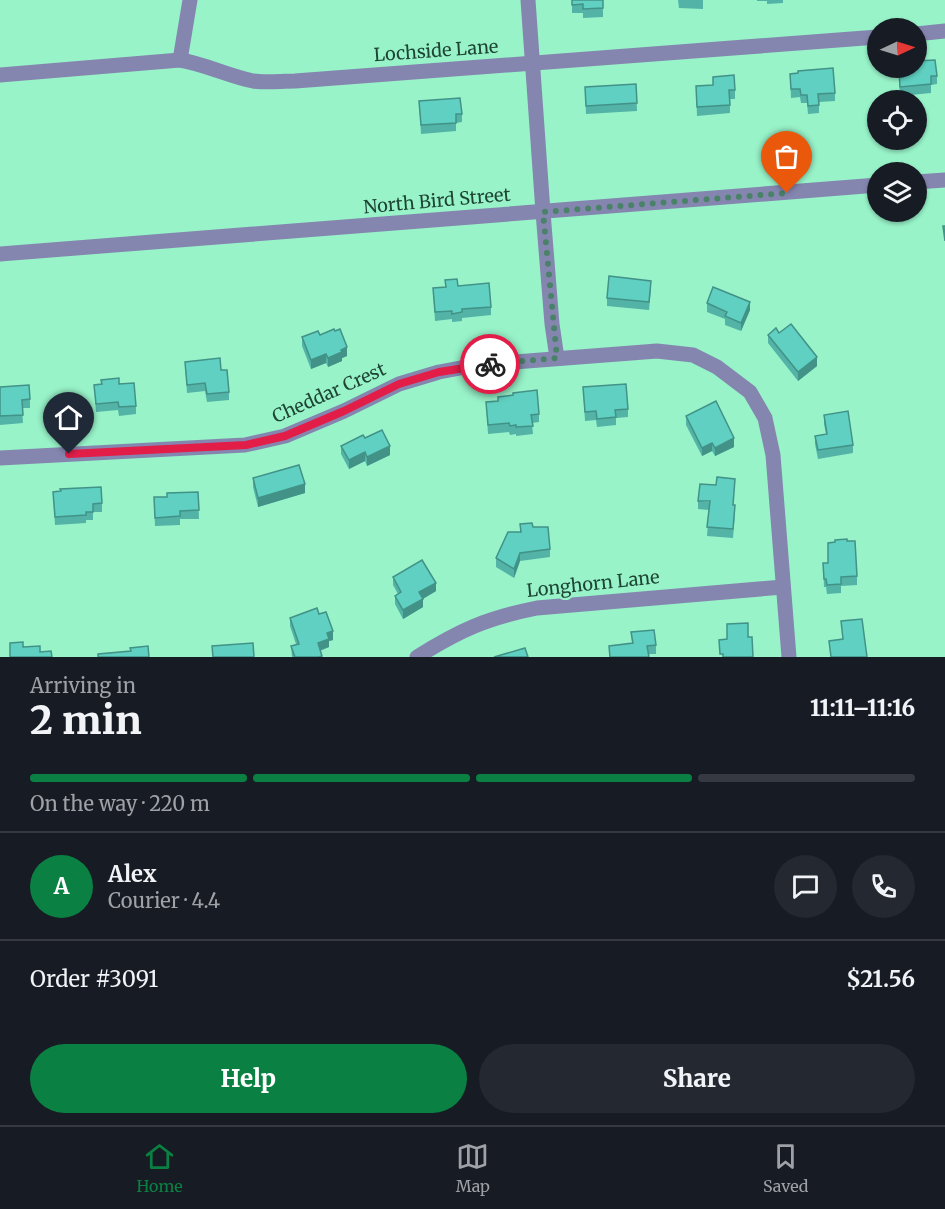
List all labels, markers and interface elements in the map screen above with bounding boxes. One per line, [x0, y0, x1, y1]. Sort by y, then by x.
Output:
north arrow [867, 18, 927, 78]
map controls [867, 18, 927, 222]
street label: Lochside Lane [373, 35, 499, 66]
button: locate [867, 90, 927, 150]
pin [761, 131, 812, 193]
icon: bag [770, 140, 803, 173]
button: layers [867, 162, 927, 222]
street label: North Bird Street [363, 183, 511, 218]
courier [460, 334, 520, 394]
icon: bike [474, 348, 507, 381]
street label: Cheddar Crest [268, 357, 389, 428]
pin [43, 392, 94, 454]
icon: home [52, 401, 85, 434]
street label: Longhorn Lane [525, 565, 661, 602]
text: Arriving in [30, 673, 136, 698]
text: 11:11–11:16 [810, 694, 915, 722]
text: 2 min [30, 696, 142, 745]
text: On the way · 220 m [30, 791, 210, 816]
button: chat [774, 855, 837, 918]
button: phone [852, 855, 915, 918]
text: Alex [108, 860, 157, 888]
text: A [54, 872, 69, 900]
text: Courier · 4.4 [108, 888, 220, 913]
text: Order #3091 [30, 965, 158, 993]
text: $21.56 [846, 965, 915, 993]
button: Help [30, 1044, 467, 1113]
button: Share [479, 1044, 915, 1113]
tab: Home [137, 1140, 183, 1196]
tab: Map [456, 1140, 490, 1196]
tab: Saved [763, 1140, 808, 1196]

